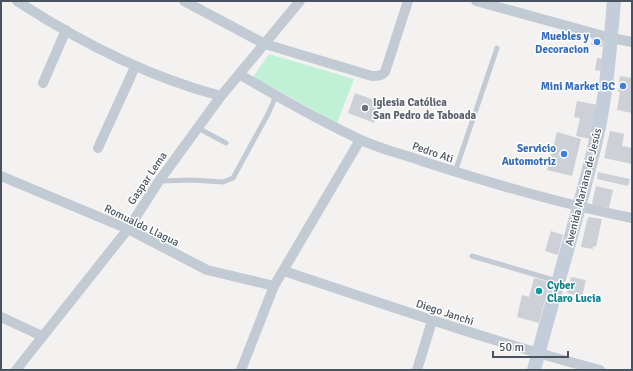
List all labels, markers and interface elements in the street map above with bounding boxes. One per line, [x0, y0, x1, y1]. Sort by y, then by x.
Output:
place label: Muebles y Decoracion [535, 30, 590, 56]
marker: Muebles y Decoracion [592, 37, 602, 47]
place label: Mini Market BC [541, 80, 615, 93]
marker: Mini Market BC [618, 81, 628, 91]
place label: Iglesia Católica San Pedro de Taboada [373, 96, 477, 122]
marker: Iglesia Católica San Pedro de Taboada [360, 103, 370, 113]
street label: Avenida Mariana de Jesús [563, 127, 604, 247]
street label: Pedro Ati [411, 139, 455, 166]
place label: Servicio Automotriz [502, 142, 556, 168]
street label: Gaspar Lema [125, 149, 170, 207]
marker: Servicio Automotriz [559, 149, 569, 159]
street label: Romualdo Llagua [102, 202, 182, 249]
place label: Cyber Claro Lucia [547, 279, 601, 305]
marker: Cyber Claro Lucia [534, 286, 544, 296]
street label: Diego Janchi [414, 297, 475, 328]
scale bar [493, 333, 568, 359]
text: 50 m [499, 340, 524, 355]

